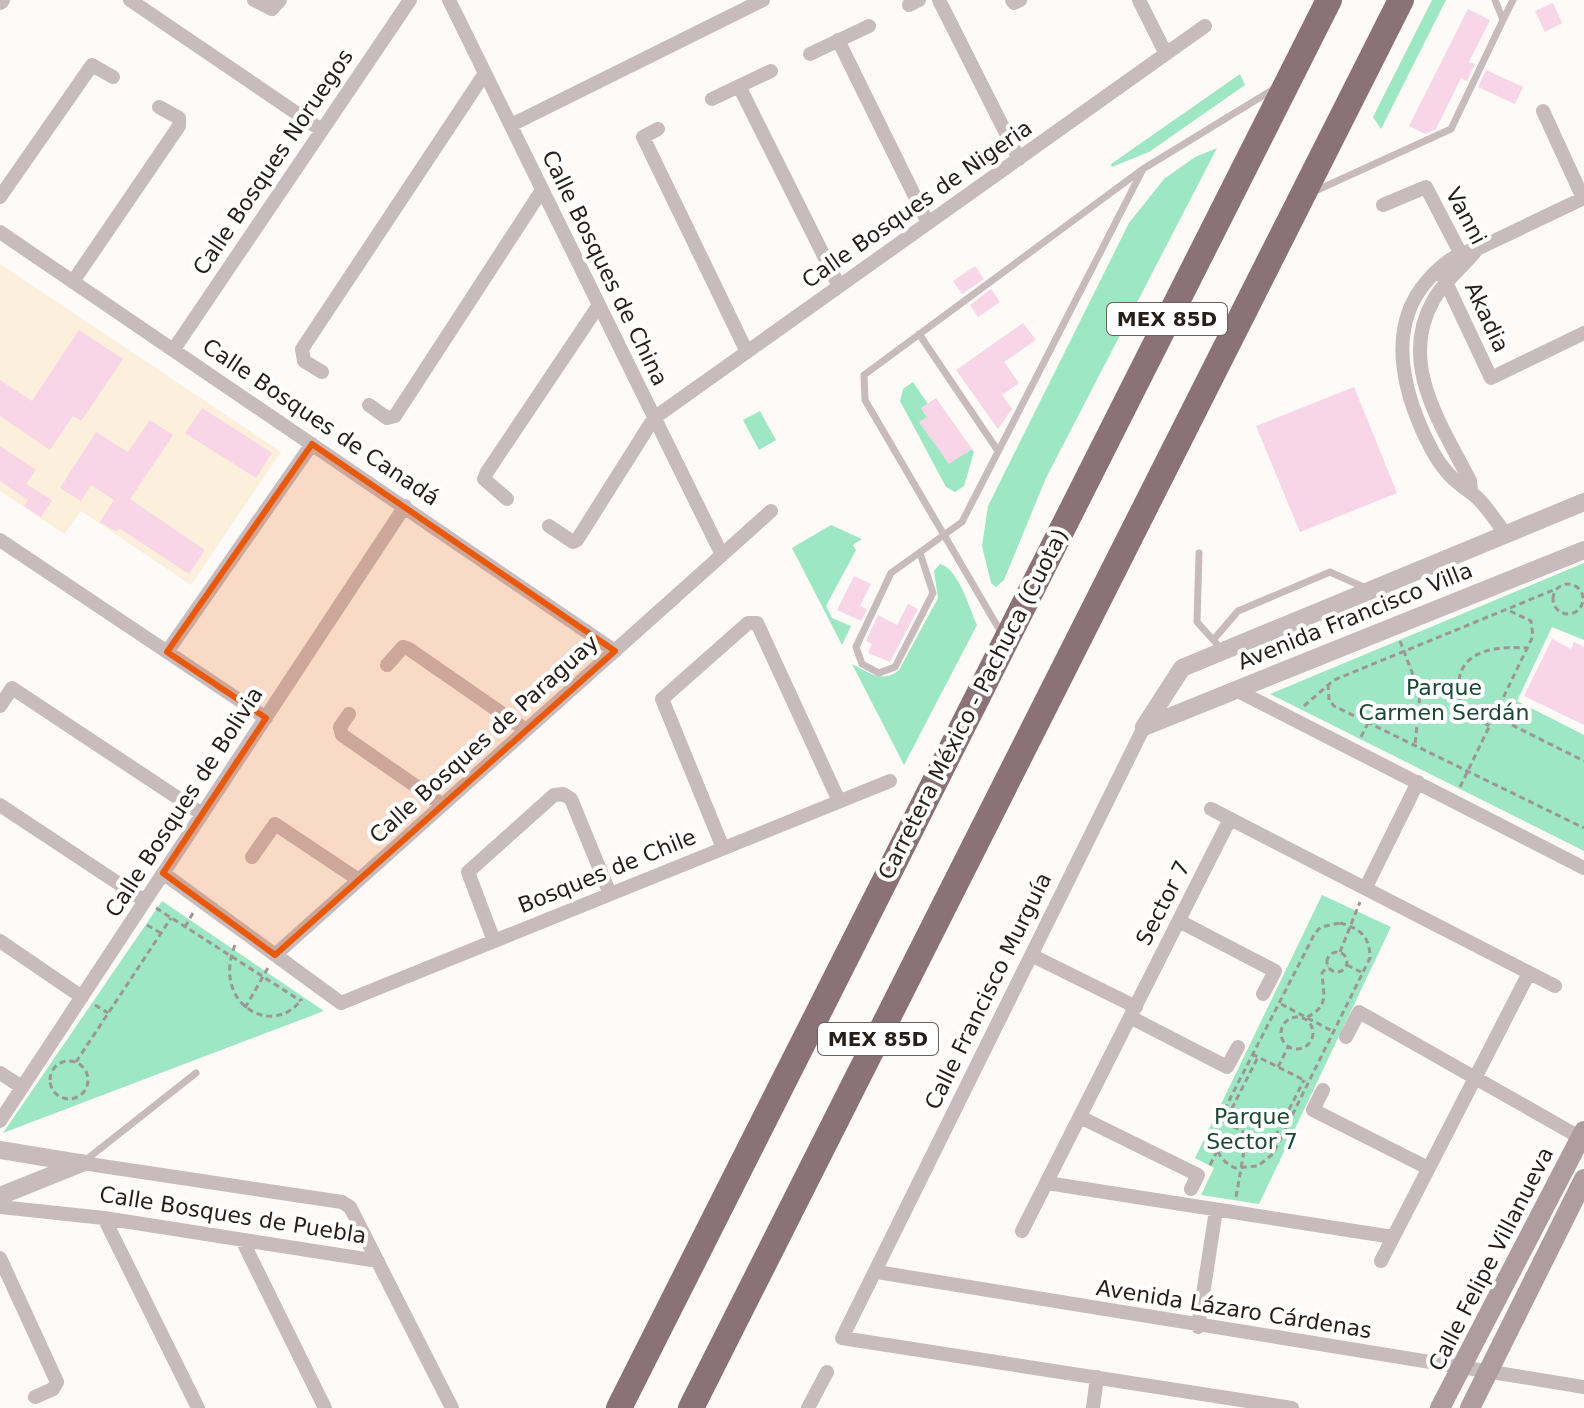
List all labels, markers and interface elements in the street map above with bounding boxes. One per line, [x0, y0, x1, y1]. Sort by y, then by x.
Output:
street label: Calle Bosques Noruegos [188, 44, 358, 280]
street label: Calle Bosques de Nigeria [797, 115, 1037, 293]
street label: Calle Bosques de China [537, 146, 673, 390]
street label: Vanni [1441, 183, 1491, 249]
street label: Akadia [1460, 278, 1514, 356]
road number: MEX 85D [1107, 303, 1227, 335]
street label: Calle Bosques de Canadá [198, 333, 444, 511]
street label: Carretera México - Pachuca (Cuota) [873, 524, 1073, 884]
street label: Avenida Francisco Villa [1234, 557, 1476, 675]
street label: Calle Bosques de Paraguay [365, 630, 603, 848]
park label: Parque Carmen Serdán [1359, 675, 1529, 725]
street label: Calle Bosques de Bolivia [100, 682, 268, 922]
street label: Bosques de Chile [514, 824, 700, 918]
street label: Sector 7 [1131, 856, 1195, 950]
street label: Calle Francisco Murguía [920, 868, 1056, 1114]
road number: MEX 85D [818, 1023, 938, 1055]
park label: Parque Sector 7 [1206, 1104, 1298, 1154]
street label: Calle Felipe Villanueva [1424, 1143, 1558, 1375]
street label: Calle Bosques de Puebla [98, 1182, 368, 1248]
street label: Avenida Lázaro Cárdenas [1095, 1275, 1373, 1343]

